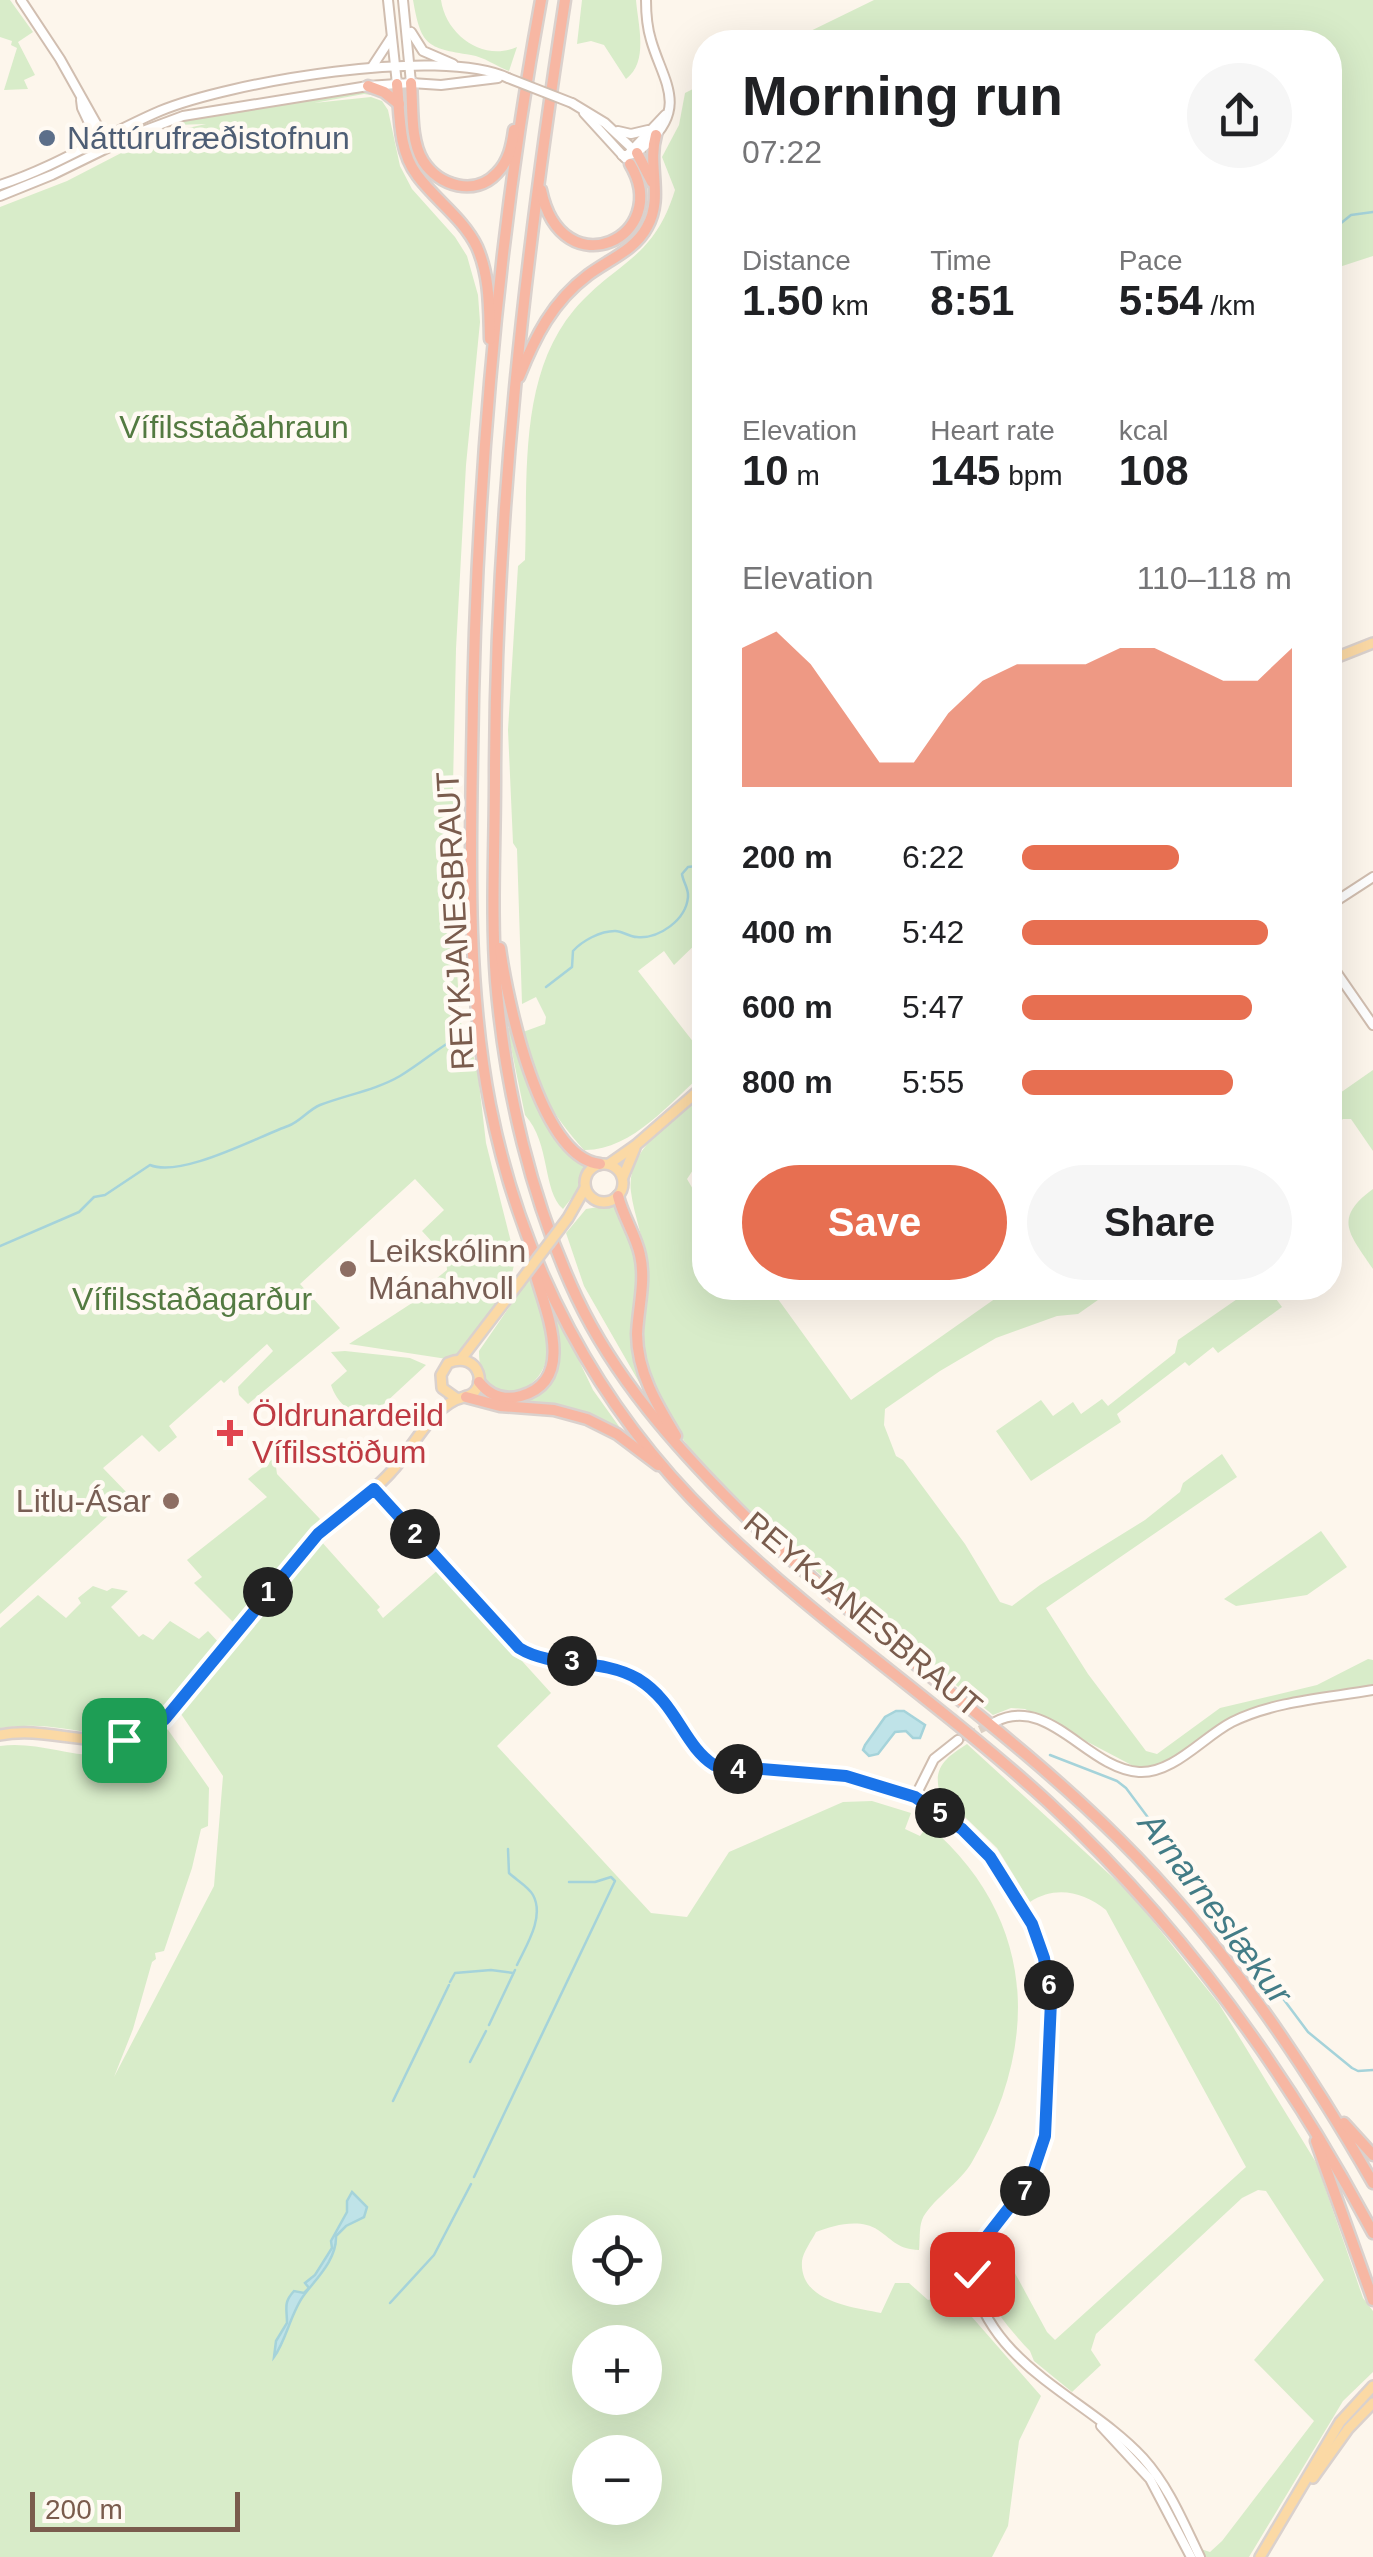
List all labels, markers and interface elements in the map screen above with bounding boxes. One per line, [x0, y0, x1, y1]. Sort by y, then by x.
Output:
button: share [1187, 63, 1292, 168]
text: Morning run [742, 65, 1063, 127]
place label: Náttúrufræðistofnun [67, 120, 350, 156]
marker: Náttúrufræðistofnun [36, 127, 58, 149]
text: 07:22 [742, 134, 822, 170]
text: Distance [742, 245, 851, 276]
text: Time [930, 245, 992, 276]
text: Pace [1119, 245, 1182, 276]
text: 1.50 [742, 277, 824, 324]
text: 8:51 [930, 277, 1014, 324]
text: 5:54 [1119, 277, 1203, 324]
text: km [824, 290, 869, 321]
text: /km [1203, 290, 1256, 321]
park label: Vífilsstaðahraun [119, 409, 349, 445]
text: Elevation [742, 415, 857, 446]
text: Heart rate [930, 415, 1055, 446]
text: kcal [1119, 415, 1168, 446]
text: 10 [742, 447, 789, 494]
text: 145 [930, 447, 1000, 494]
text: 108 [1119, 447, 1189, 494]
text: m [789, 460, 820, 491]
text: bpm [1000, 460, 1063, 491]
text: Elevation [742, 560, 874, 596]
text: 110–118 m [1137, 560, 1292, 596]
street label: REYKJANESBRAUT [429, 771, 481, 1071]
text: 200 m [742, 839, 833, 875]
text: 6:22 [902, 839, 964, 875]
text: 400 m [742, 914, 833, 950]
text: 5:42 [902, 914, 964, 950]
text: 600 m [742, 989, 833, 1025]
text: 5:47 [902, 989, 964, 1025]
text: 800 m [742, 1064, 833, 1100]
text: 5:55 [902, 1064, 964, 1100]
button: Save [742, 1165, 1007, 1280]
button: Share [1027, 1165, 1292, 1280]
place label: Leikskólinn Mánahvoll [368, 1233, 526, 1306]
marker: Leikskólinn Mánahvoll [337, 1258, 359, 1280]
park label: Vífilsstaðagarður [72, 1281, 312, 1317]
place label: Öldrunardeild Vífilsstöðum [252, 1397, 444, 1470]
marker: Öldrunardeild Vífilsstöðum [217, 1420, 243, 1446]
place label: Litlu-Ásar [16, 1483, 151, 1519]
marker: Litlu-Ásar [160, 1490, 182, 1512]
street label: REYKJANESBRAUT [737, 1504, 989, 1724]
pin: 2 [390, 1509, 440, 1559]
text: 2 [407, 1518, 423, 1549]
pin: 1 [243, 1567, 293, 1617]
text: 1 [260, 1576, 276, 1607]
pin: 3 [547, 1636, 597, 1686]
text: 3 [564, 1645, 580, 1676]
pin [82, 1698, 167, 1783]
icon: arrive [97, 1713, 152, 1768]
pin: 4 [713, 1744, 763, 1794]
text: 4 [730, 1753, 746, 1784]
pin: 5 [915, 1788, 965, 1838]
text: 5 [932, 1797, 948, 1828]
water label: Arnarneslækur [1130, 1803, 1301, 2012]
pin: 6 [1024, 1960, 1074, 2010]
text: 6 [1041, 1969, 1057, 2000]
pin: 7 [1000, 2166, 1050, 2216]
text: 7 [1017, 2175, 1033, 2206]
map controls [572, 2215, 662, 2525]
button: locate [572, 2215, 662, 2305]
pin [930, 2232, 1015, 2317]
icon: check [945, 2247, 1000, 2302]
button: + [572, 2325, 662, 2415]
button: − [572, 2435, 662, 2525]
scale bar [30, 2487, 240, 2532]
text: 200 m [45, 2494, 123, 2525]

